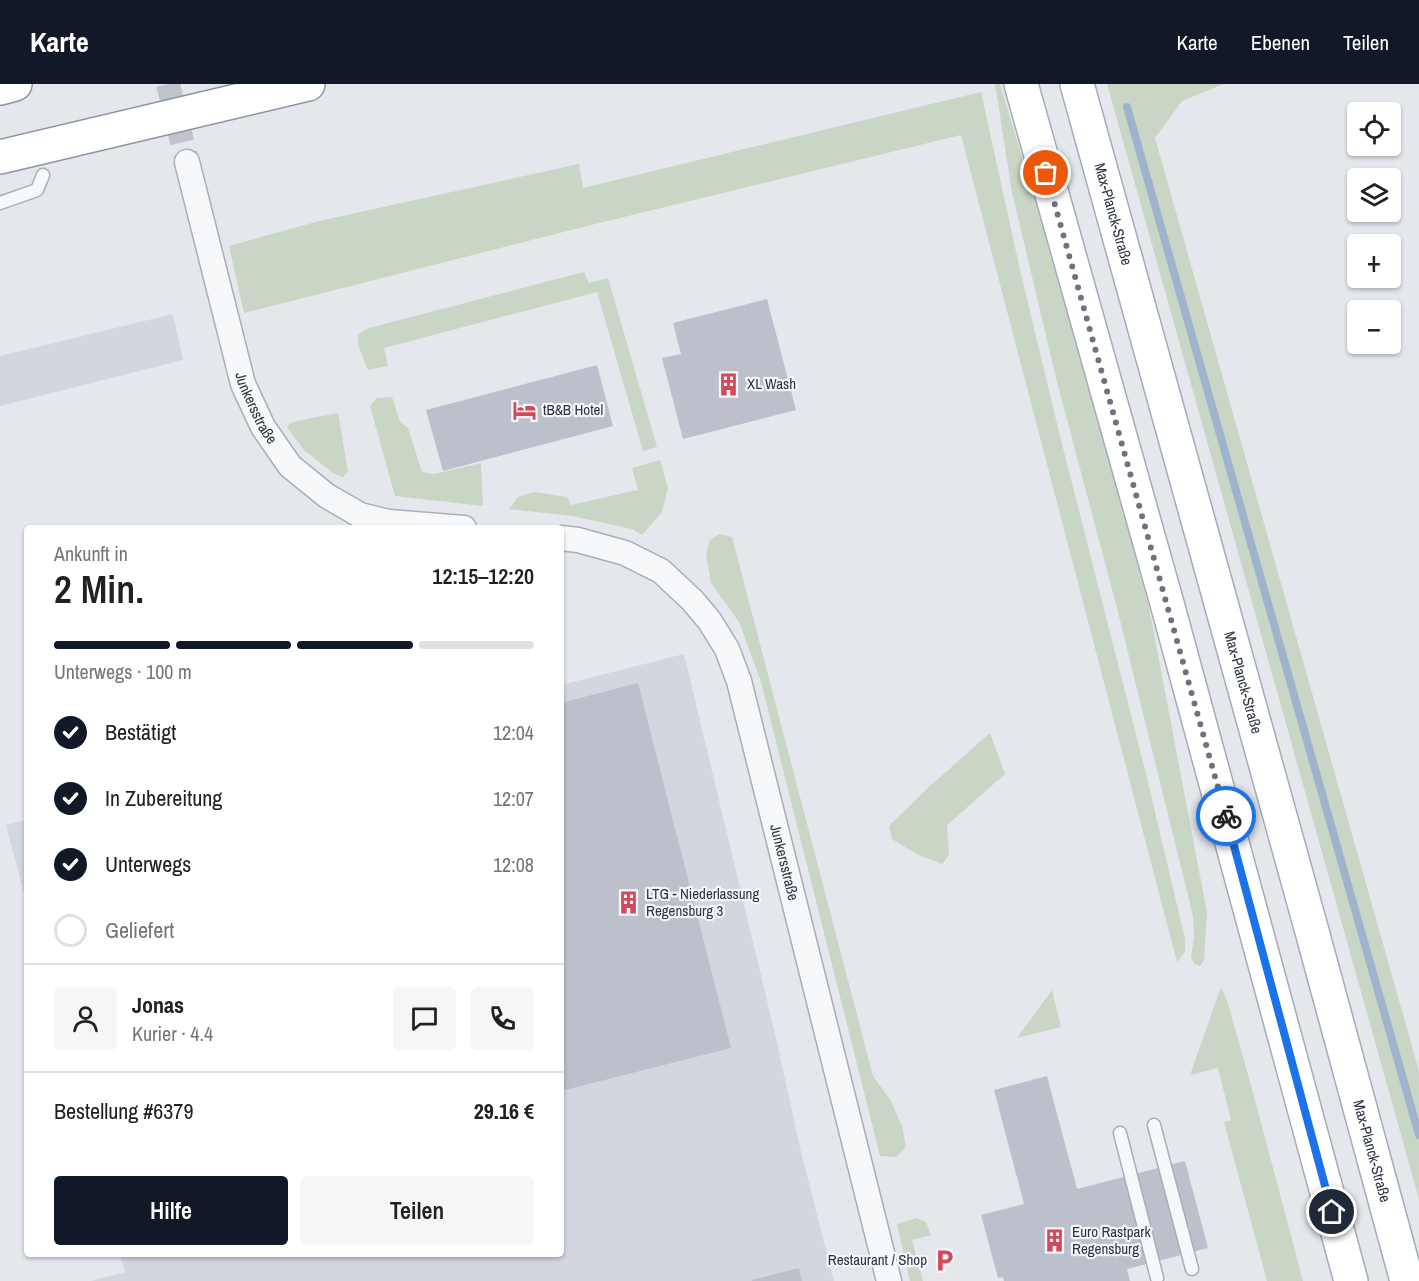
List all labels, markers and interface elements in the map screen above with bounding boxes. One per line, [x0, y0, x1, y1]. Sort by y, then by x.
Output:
text: Karte [30, 23, 89, 61]
text: Karte [1177, 28, 1218, 57]
text: Ebenen [1251, 28, 1310, 57]
text: Teilen [1343, 28, 1389, 57]
map controls [1347, 102, 1401, 354]
button: locate [1347, 102, 1401, 156]
pin [1020, 147, 1071, 198]
icon: bag [1029, 156, 1062, 189]
street label: Max-Planck-Straße [1089, 160, 1138, 268]
button: layers [1347, 168, 1401, 222]
button: + [1347, 234, 1401, 288]
button: − [1347, 300, 1401, 354]
street label: Junkersstraße [230, 370, 283, 448]
building icon: XL Wash [716, 371, 742, 397]
place label: XL Wash [747, 373, 796, 394]
hotel icon: tB&B Hotel [512, 397, 538, 423]
place label: tB&B Hotel [543, 399, 603, 420]
text: Ankunft in [54, 540, 128, 567]
text: 12:15–12:20 [432, 561, 534, 591]
text: 2 Min. [54, 563, 144, 615]
street label: Max-Planck-Straße [1219, 629, 1268, 736]
text: Unterwegs · 100 m [54, 658, 192, 685]
icon: check [54, 716, 87, 749]
text: Bestätigt [105, 717, 176, 747]
text: 12:04 [493, 719, 534, 746]
icon: check [54, 782, 87, 815]
text: In Zubereitung [105, 783, 222, 813]
text: 12:07 [493, 785, 534, 812]
courier [1196, 786, 1256, 846]
icon: bike [1210, 800, 1243, 833]
street label: Junkersstraße [765, 822, 804, 903]
icon: check [54, 848, 87, 881]
text: Unterwegs [105, 849, 191, 879]
text: 12:08 [493, 851, 534, 878]
place label: LTG - Niederlassung Regensburg 3 [646, 883, 759, 921]
building icon: LTG - Niederlassung Regensburg 3 [615, 890, 641, 916]
text: Geliefert [105, 915, 174, 945]
button: person [54, 987, 117, 1050]
button: chat [393, 987, 456, 1050]
button: phone [471, 987, 534, 1050]
text: Jonas [132, 990, 184, 1020]
text: Kurier · 4.4 [132, 1020, 213, 1047]
text: Bestellung #6379 [54, 1096, 193, 1126]
text: 29.16 € [474, 1096, 534, 1126]
street label: Max-Planck-Straße [1348, 1097, 1396, 1205]
button: Hilfe [54, 1176, 288, 1245]
button: Teilen [300, 1176, 534, 1245]
pin [1306, 1186, 1357, 1237]
icon: home [1315, 1195, 1348, 1228]
place label: Euro Rastpark Regensburg [1072, 1221, 1151, 1259]
building icon: Euro Rastpark Regensburg [1041, 1228, 1067, 1254]
parking icon: Restaurant / Shop [932, 1247, 958, 1273]
place label: Restaurant / Shop [828, 1249, 927, 1270]

